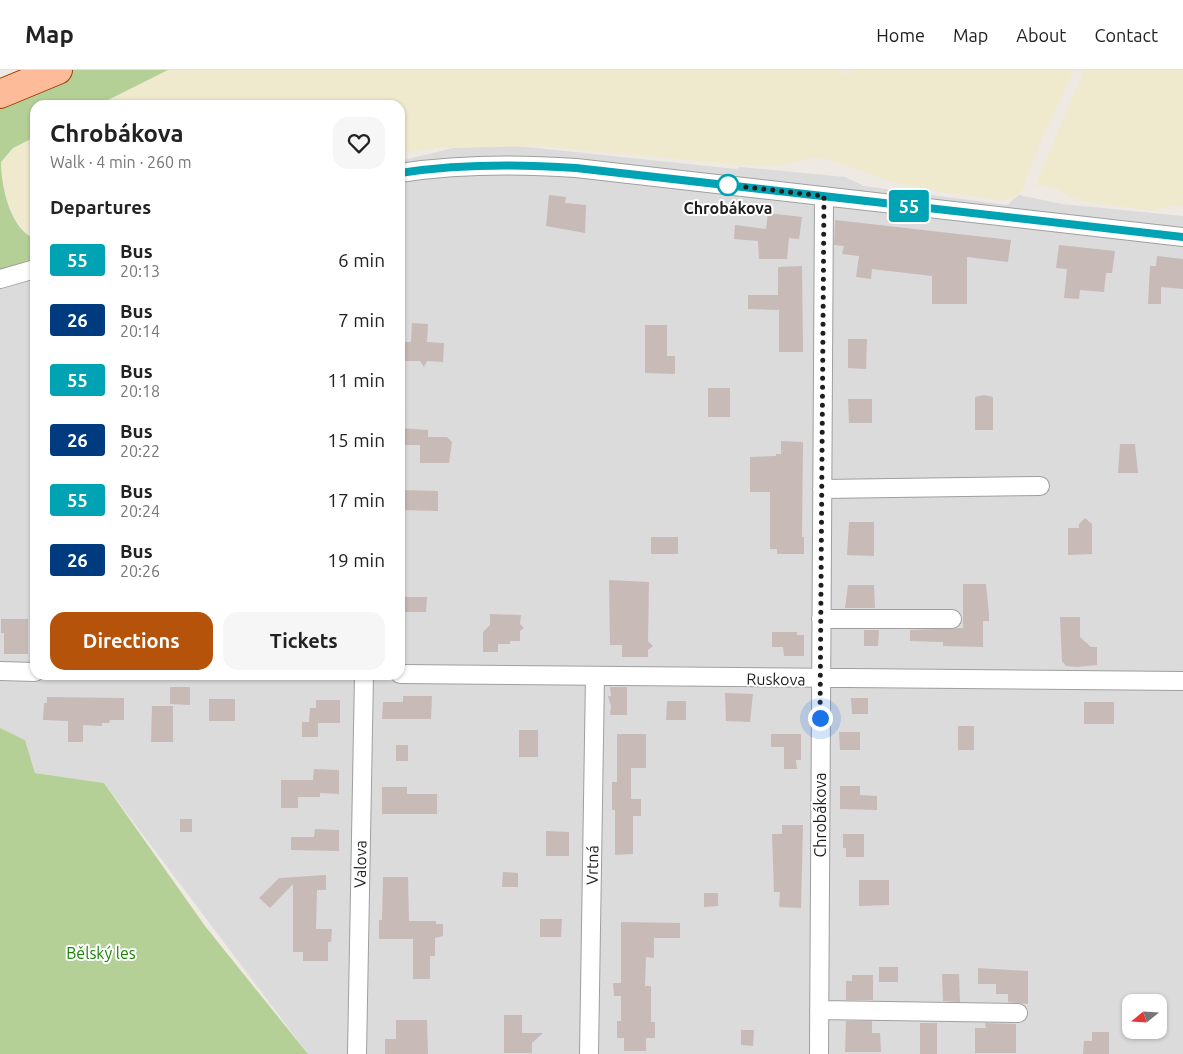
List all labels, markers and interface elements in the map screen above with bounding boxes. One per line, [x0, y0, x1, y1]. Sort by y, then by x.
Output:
text: Map [25, 21, 74, 48]
text: Home [876, 25, 925, 45]
text: Map [953, 25, 988, 45]
text: About [1016, 25, 1066, 45]
text: Contact [1094, 25, 1158, 45]
button: heart [333, 117, 385, 169]
text: Chrobákova [50, 120, 183, 147]
text: Walk · 4 min · 260 m [50, 153, 192, 171]
marker: Chrobákova [717, 174, 739, 196]
line badge: 55 [886, 190, 932, 222]
text: Departures [50, 196, 151, 218]
text: 55 [899, 196, 919, 216]
place label: Chrobákova [684, 199, 772, 217]
text: Bus [120, 240, 153, 262]
text: 6 min [338, 249, 385, 271]
text: 55 [67, 250, 88, 270]
text: 20:13 [120, 262, 160, 280]
text: Bus [120, 300, 153, 322]
text: 7 min [338, 309, 385, 331]
text: 26 [67, 310, 88, 330]
text: 20:14 [120, 322, 160, 340]
text: Bus [120, 360, 153, 382]
text: 11 min [327, 369, 385, 391]
text: 55 [67, 370, 88, 390]
text: 20:18 [120, 382, 160, 400]
text: Bus [120, 420, 153, 442]
text: 15 min [327, 429, 385, 451]
text: 26 [67, 430, 88, 450]
text: 20:22 [120, 442, 160, 460]
text: Bus [120, 480, 153, 502]
text: 17 min [327, 489, 385, 511]
text: 55 [67, 490, 88, 510]
text: 20:24 [120, 502, 160, 520]
text: Bus [120, 540, 153, 562]
text: 19 min [327, 549, 385, 571]
text: 26 [67, 550, 88, 570]
text: 20:26 [120, 562, 160, 580]
button: Directions [50, 612, 213, 670]
button: Tickets [223, 612, 385, 670]
street label: Ruskova [746, 669, 806, 689]
your location [808, 706, 833, 731]
street label: Chrobákova [811, 772, 829, 858]
street label: Valova [351, 840, 369, 888]
street label: Vrtná [583, 845, 601, 885]
park label: Bělský les [66, 944, 136, 962]
north arrow [1122, 994, 1168, 1039]
map controls [1122, 994, 1167, 1039]

